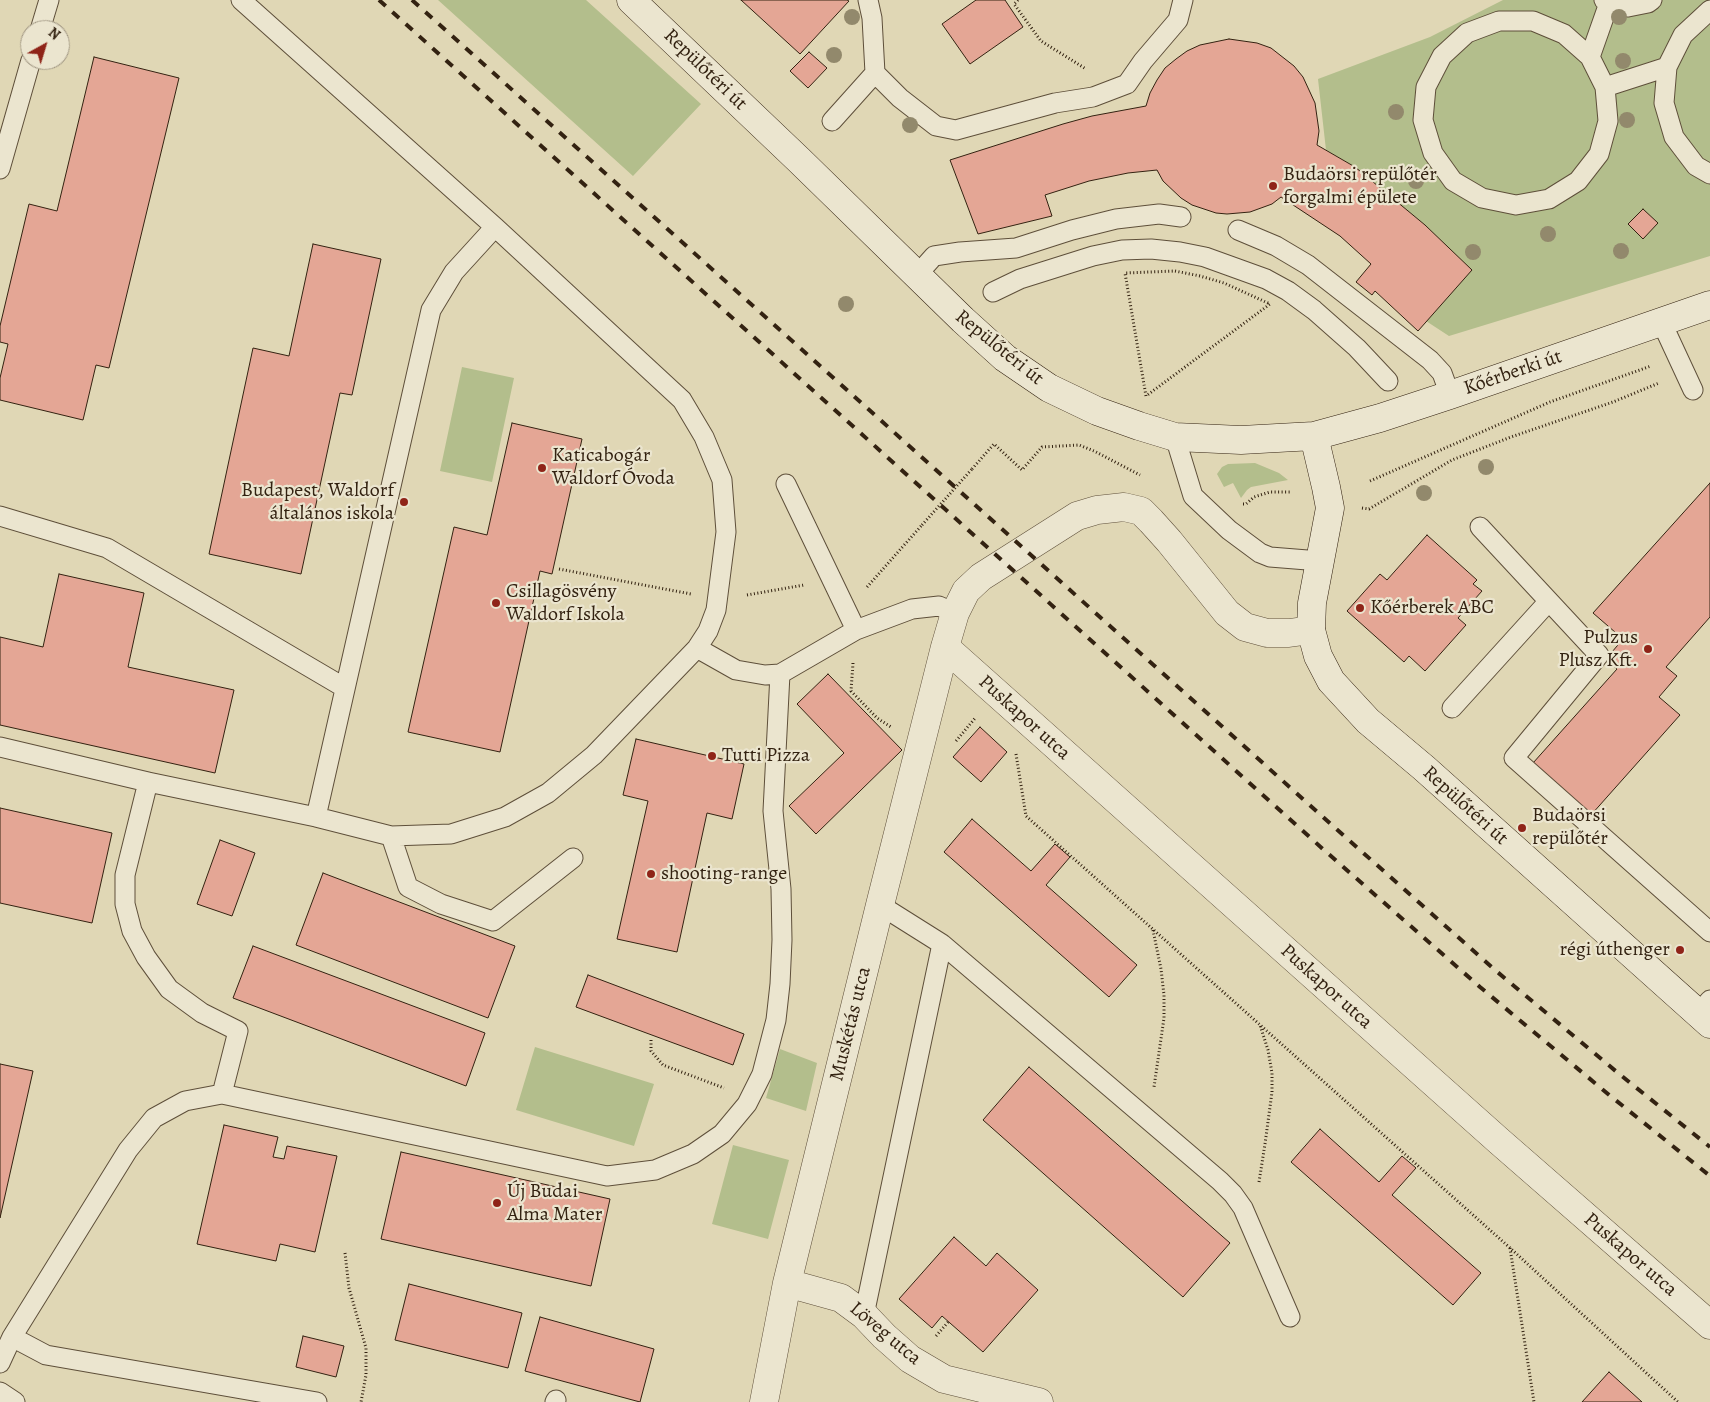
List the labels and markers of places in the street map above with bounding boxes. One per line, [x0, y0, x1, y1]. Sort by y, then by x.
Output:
place label: Budaörsi repülőtér forgalmi épülete [1283, 163, 1437, 210]
marker: Budaörsi repülőtér forgalmi épülete [1267, 180, 1279, 192]
place label: Katicabogár Waldorf Óvoda [552, 444, 675, 491]
marker: Katicabogár Waldorf Óvoda [536, 462, 548, 474]
place label: Budapest, Waldorf általános iskola [241, 479, 394, 526]
marker: Budapest, Waldorf általános iskola [398, 496, 410, 508]
place label: Csillagösvény Waldorf Iskola [506, 580, 625, 627]
place label: Kőérberek ABC [1370, 596, 1494, 620]
marker: Csillagösvény Waldorf Iskola [490, 597, 502, 609]
marker: Kőérberek ABC [1354, 602, 1366, 614]
place label: Pulzus Plusz Kft. [1558, 626, 1638, 673]
marker: Pulzus Plusz Kft. [1642, 643, 1654, 655]
place label: Tutti Pizza [722, 744, 810, 768]
marker: Tutti Pizza [706, 750, 718, 762]
place label: Budaörsi repülőtér [1532, 804, 1608, 851]
marker: Budaörsi repülőtér [1516, 822, 1528, 834]
place label: shooting-range [661, 862, 787, 886]
marker: shooting-range [645, 868, 657, 880]
place label: régi úthenger [1560, 938, 1670, 962]
marker: régi úthenger [1674, 944, 1686, 956]
place label: Új Budai Alma Mater [507, 1180, 602, 1227]
marker: Új Budai Alma Mater [491, 1197, 503, 1209]

